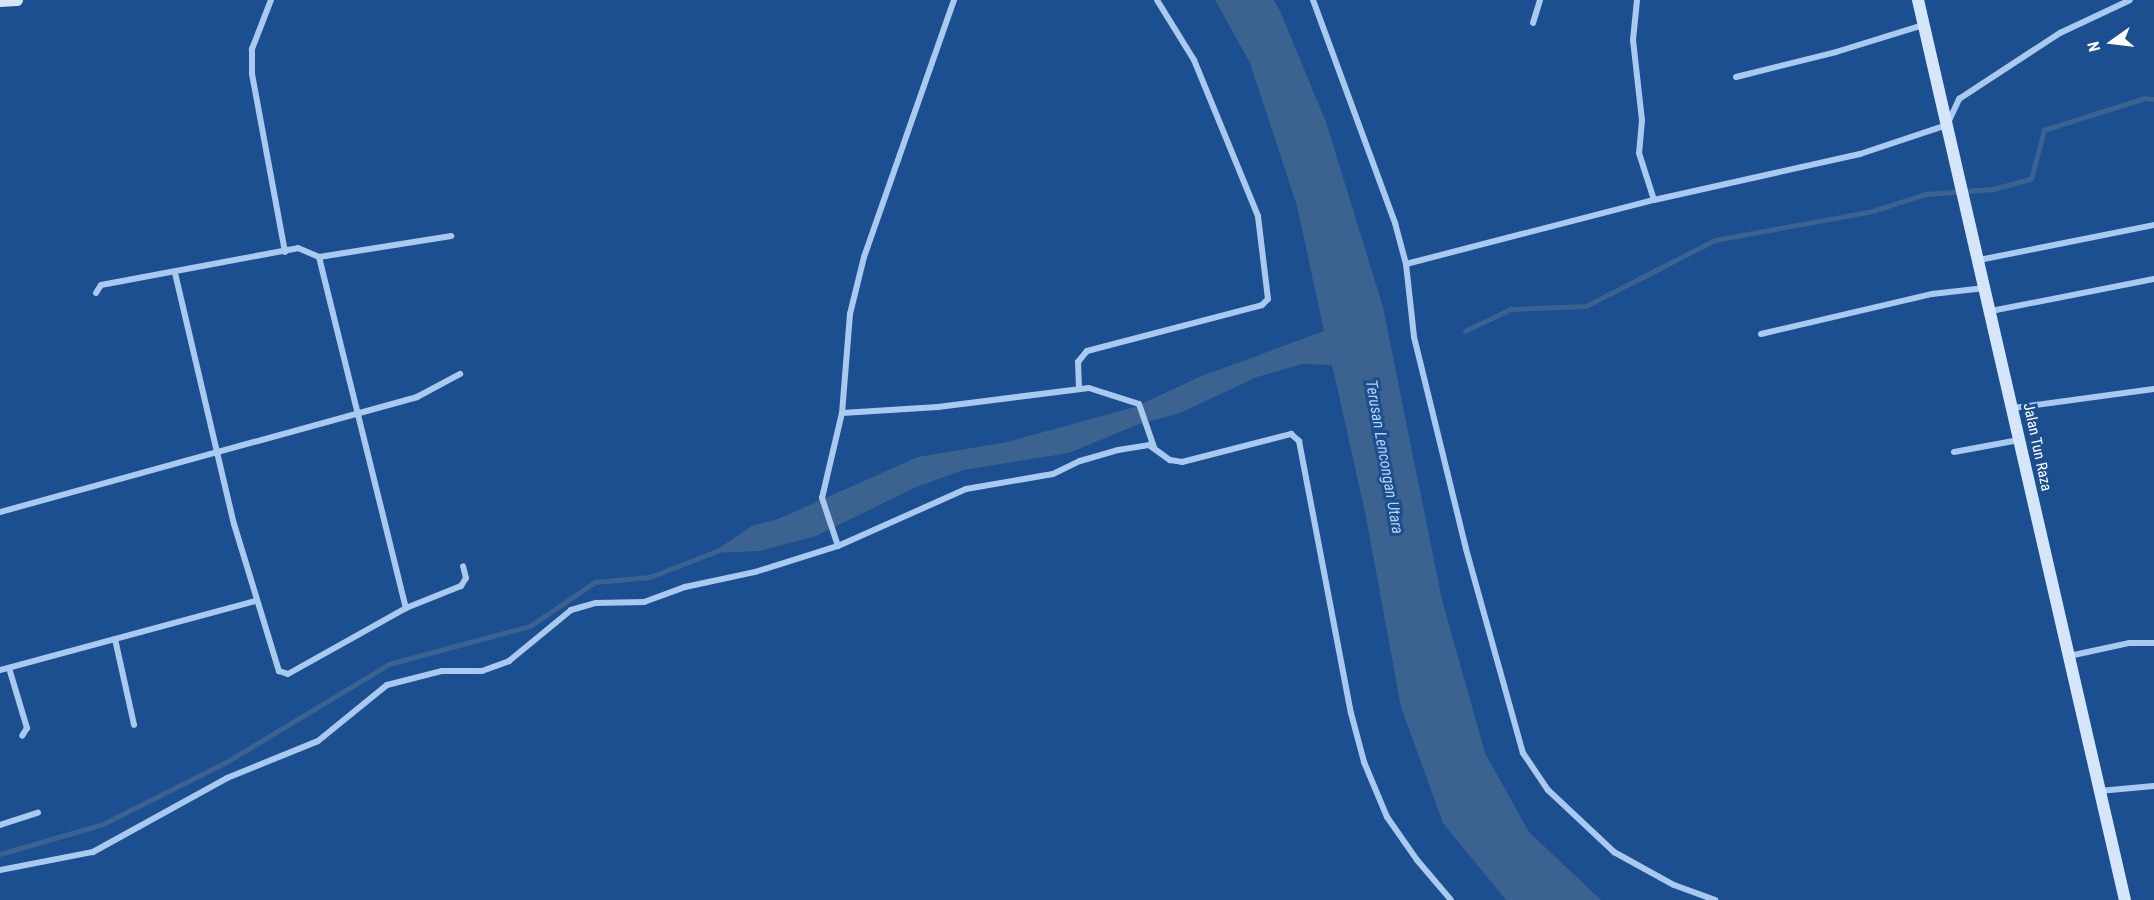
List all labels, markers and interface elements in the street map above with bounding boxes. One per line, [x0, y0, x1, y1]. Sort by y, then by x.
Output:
north arrow [2082, 12, 2142, 72]
text: N [2084, 39, 2104, 54]
water label: Terusan Lencongan Utara [1361, 379, 1407, 535]
street label: Jalan Tun Raza [2019, 401, 2055, 493]

